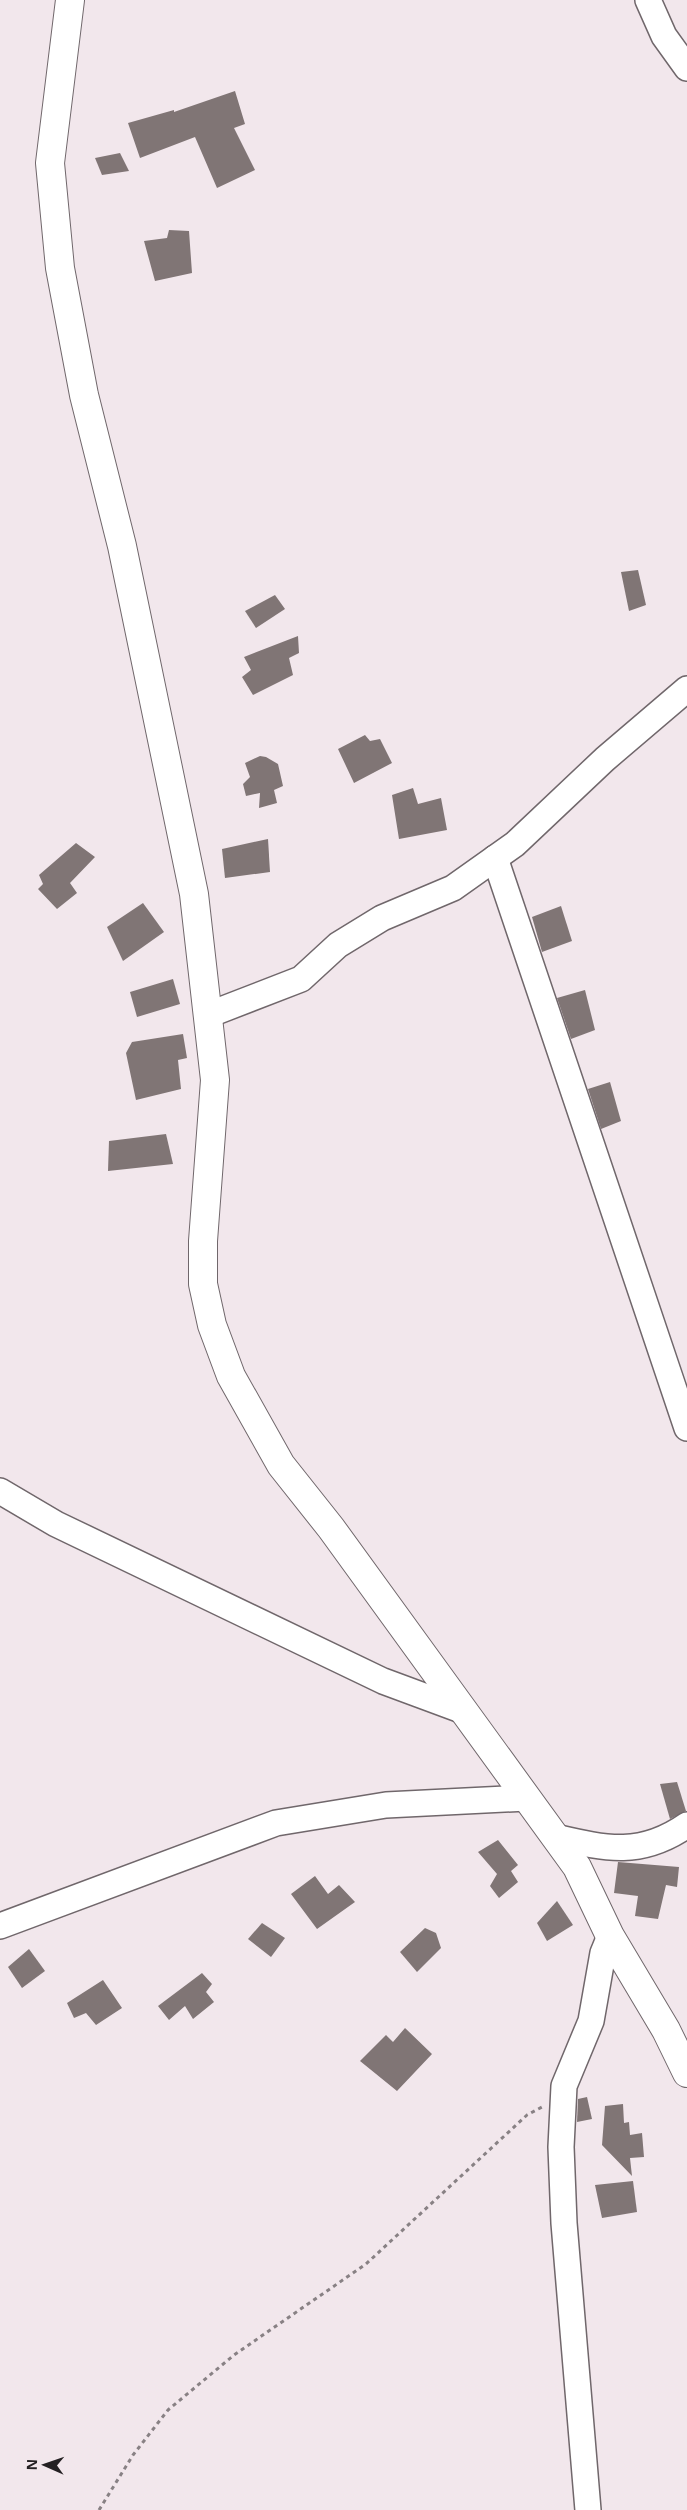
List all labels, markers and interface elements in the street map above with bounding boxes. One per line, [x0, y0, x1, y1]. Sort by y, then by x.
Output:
north arrow [20, 2440, 70, 2490]
text: N [22, 2459, 41, 2471]

